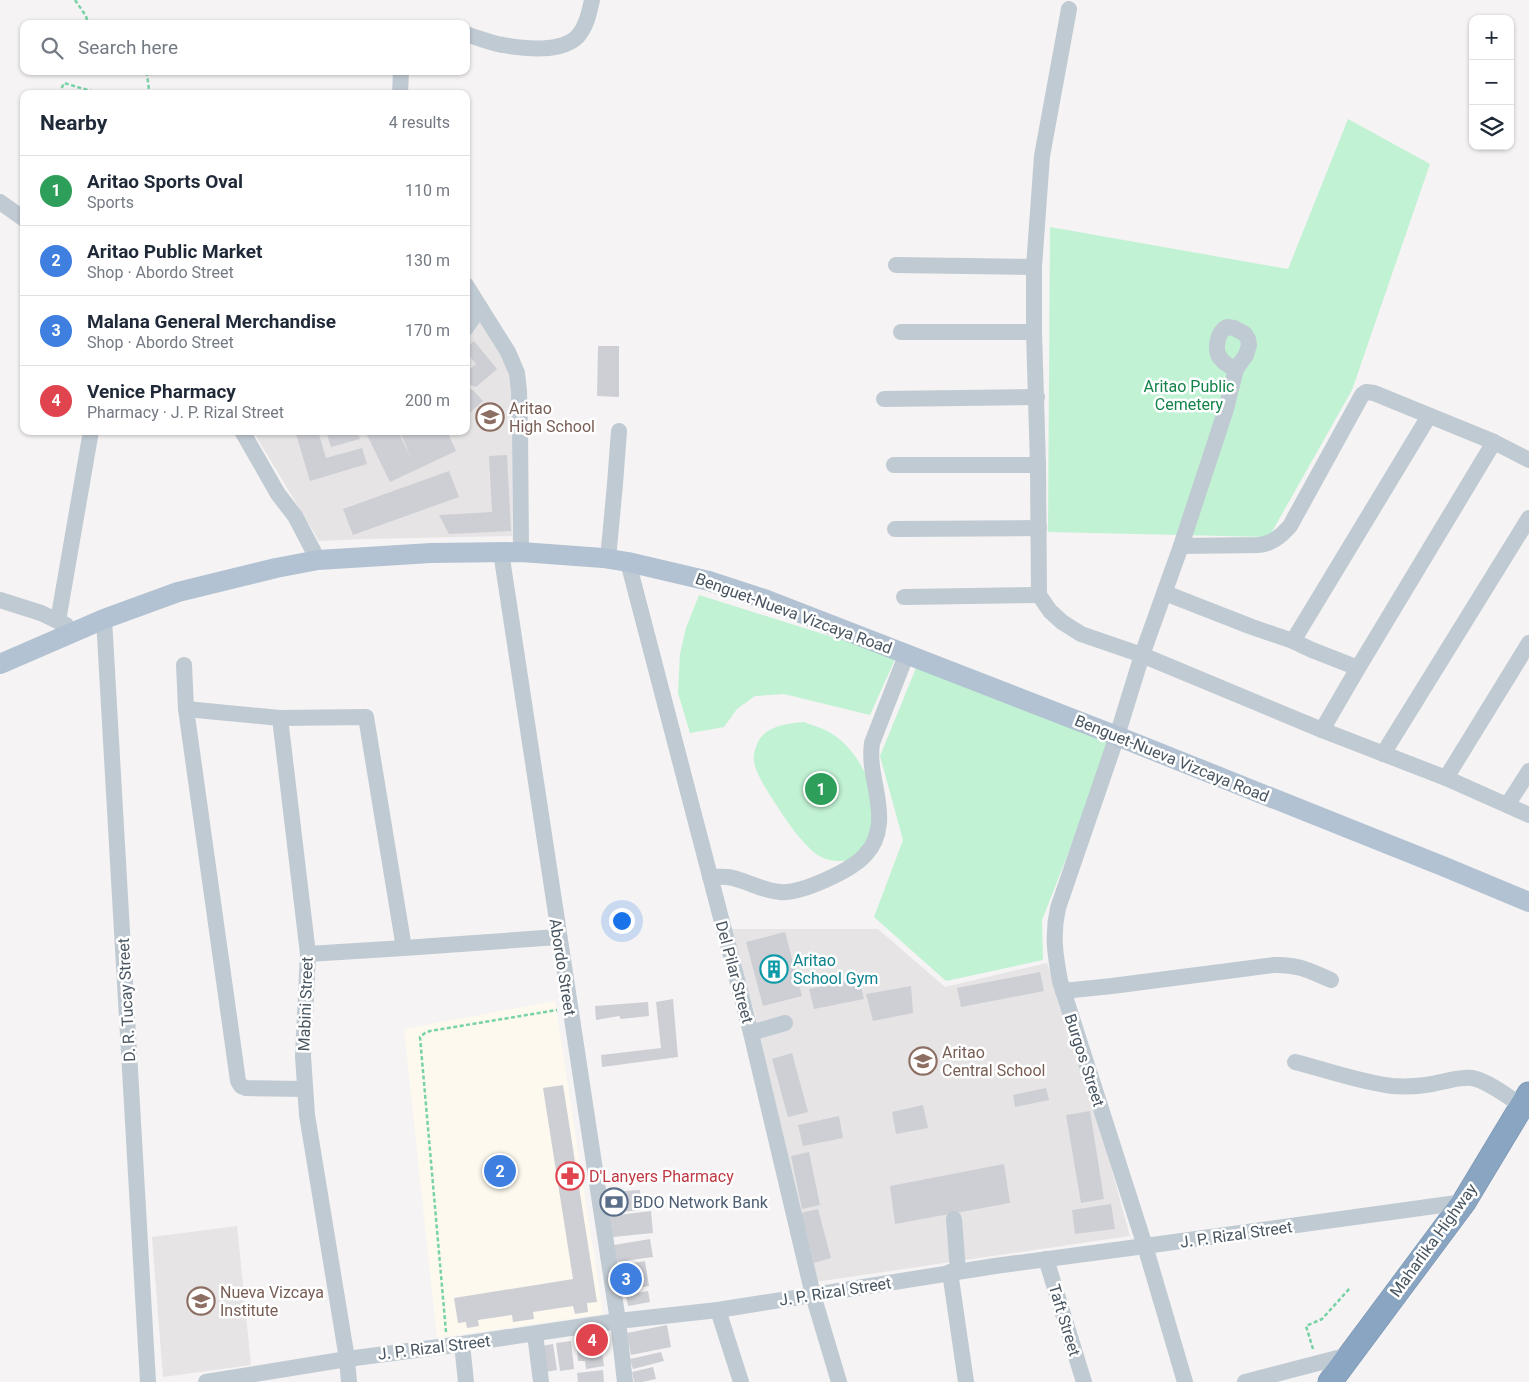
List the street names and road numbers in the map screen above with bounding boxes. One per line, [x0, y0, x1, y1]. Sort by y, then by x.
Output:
street label: Benguet-Nueva Vizcaya Road [693, 569, 895, 658]
street label: Benguet-Nueva Vizcaya Road [1072, 711, 1272, 806]
street label: Abordo Street [545, 917, 580, 1017]
street label: Del Pilar Street [712, 919, 757, 1025]
street label: D. R. Tucay Street [114, 938, 139, 1062]
street label: Mabini Street [294, 956, 317, 1052]
street label: Burgos Street [1061, 1011, 1108, 1109]
street label: Maharlika Highway [1386, 1180, 1481, 1301]
street label: J. P. Rizal Street [1179, 1217, 1293, 1252]
street label: J. P. Rizal Street [778, 1273, 892, 1310]
street label: Taft Street [1045, 1282, 1084, 1358]
street label: J. P. Rizal Street [377, 1331, 491, 1364]

